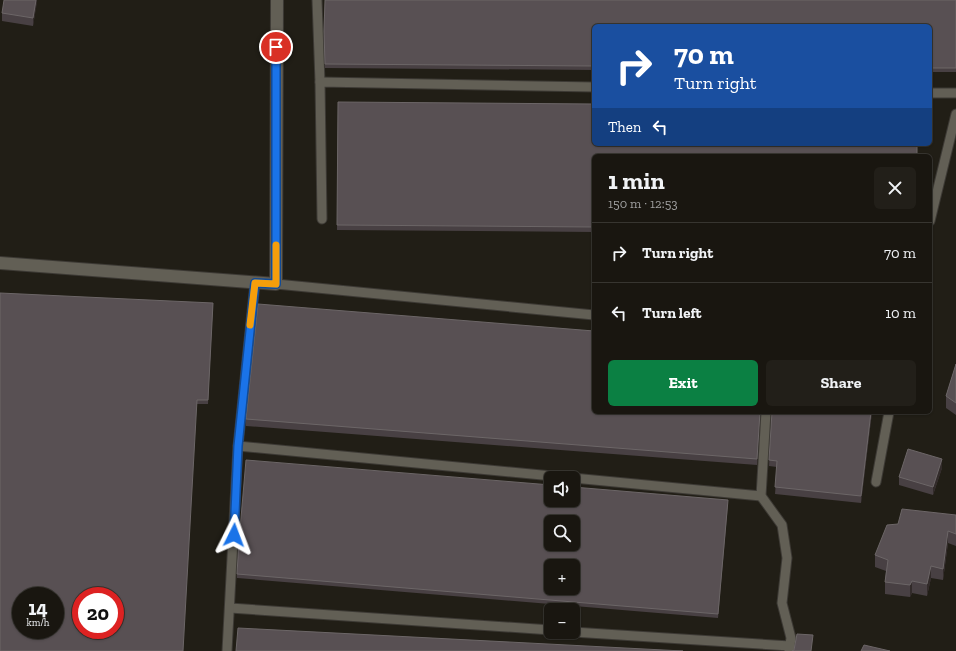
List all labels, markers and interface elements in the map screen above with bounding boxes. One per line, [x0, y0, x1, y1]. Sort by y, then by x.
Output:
pin [259, 30, 293, 64]
icon: arrive [265, 36, 287, 58]
text: 70 m [674, 38, 734, 71]
icon: right [608, 40, 660, 92]
text: Turn right [674, 72, 756, 94]
icon: left [649, 116, 671, 138]
text: Then [608, 118, 641, 136]
text: 1 min [608, 166, 665, 195]
button: close [874, 167, 916, 209]
text: 150 m · 12:53 [608, 196, 678, 211]
icon: right [608, 242, 630, 264]
text: Turn right [642, 244, 713, 262]
text: 70 m [884, 244, 916, 262]
icon: left [608, 302, 630, 324]
text: Turn left [642, 304, 702, 322]
text: 10 m [885, 304, 916, 322]
button: Exit [608, 360, 758, 406]
button: Share [766, 360, 916, 406]
map controls [544, 471, 580, 639]
button: sound [544, 471, 580, 507]
position arrow [213, 514, 255, 556]
button: search [544, 515, 580, 551]
button: + [544, 559, 580, 595]
speed limit sign: 20 [72, 587, 124, 639]
text: 14 [28, 596, 48, 620]
button: − [544, 603, 580, 639]
text: km/h [27, 617, 49, 629]

